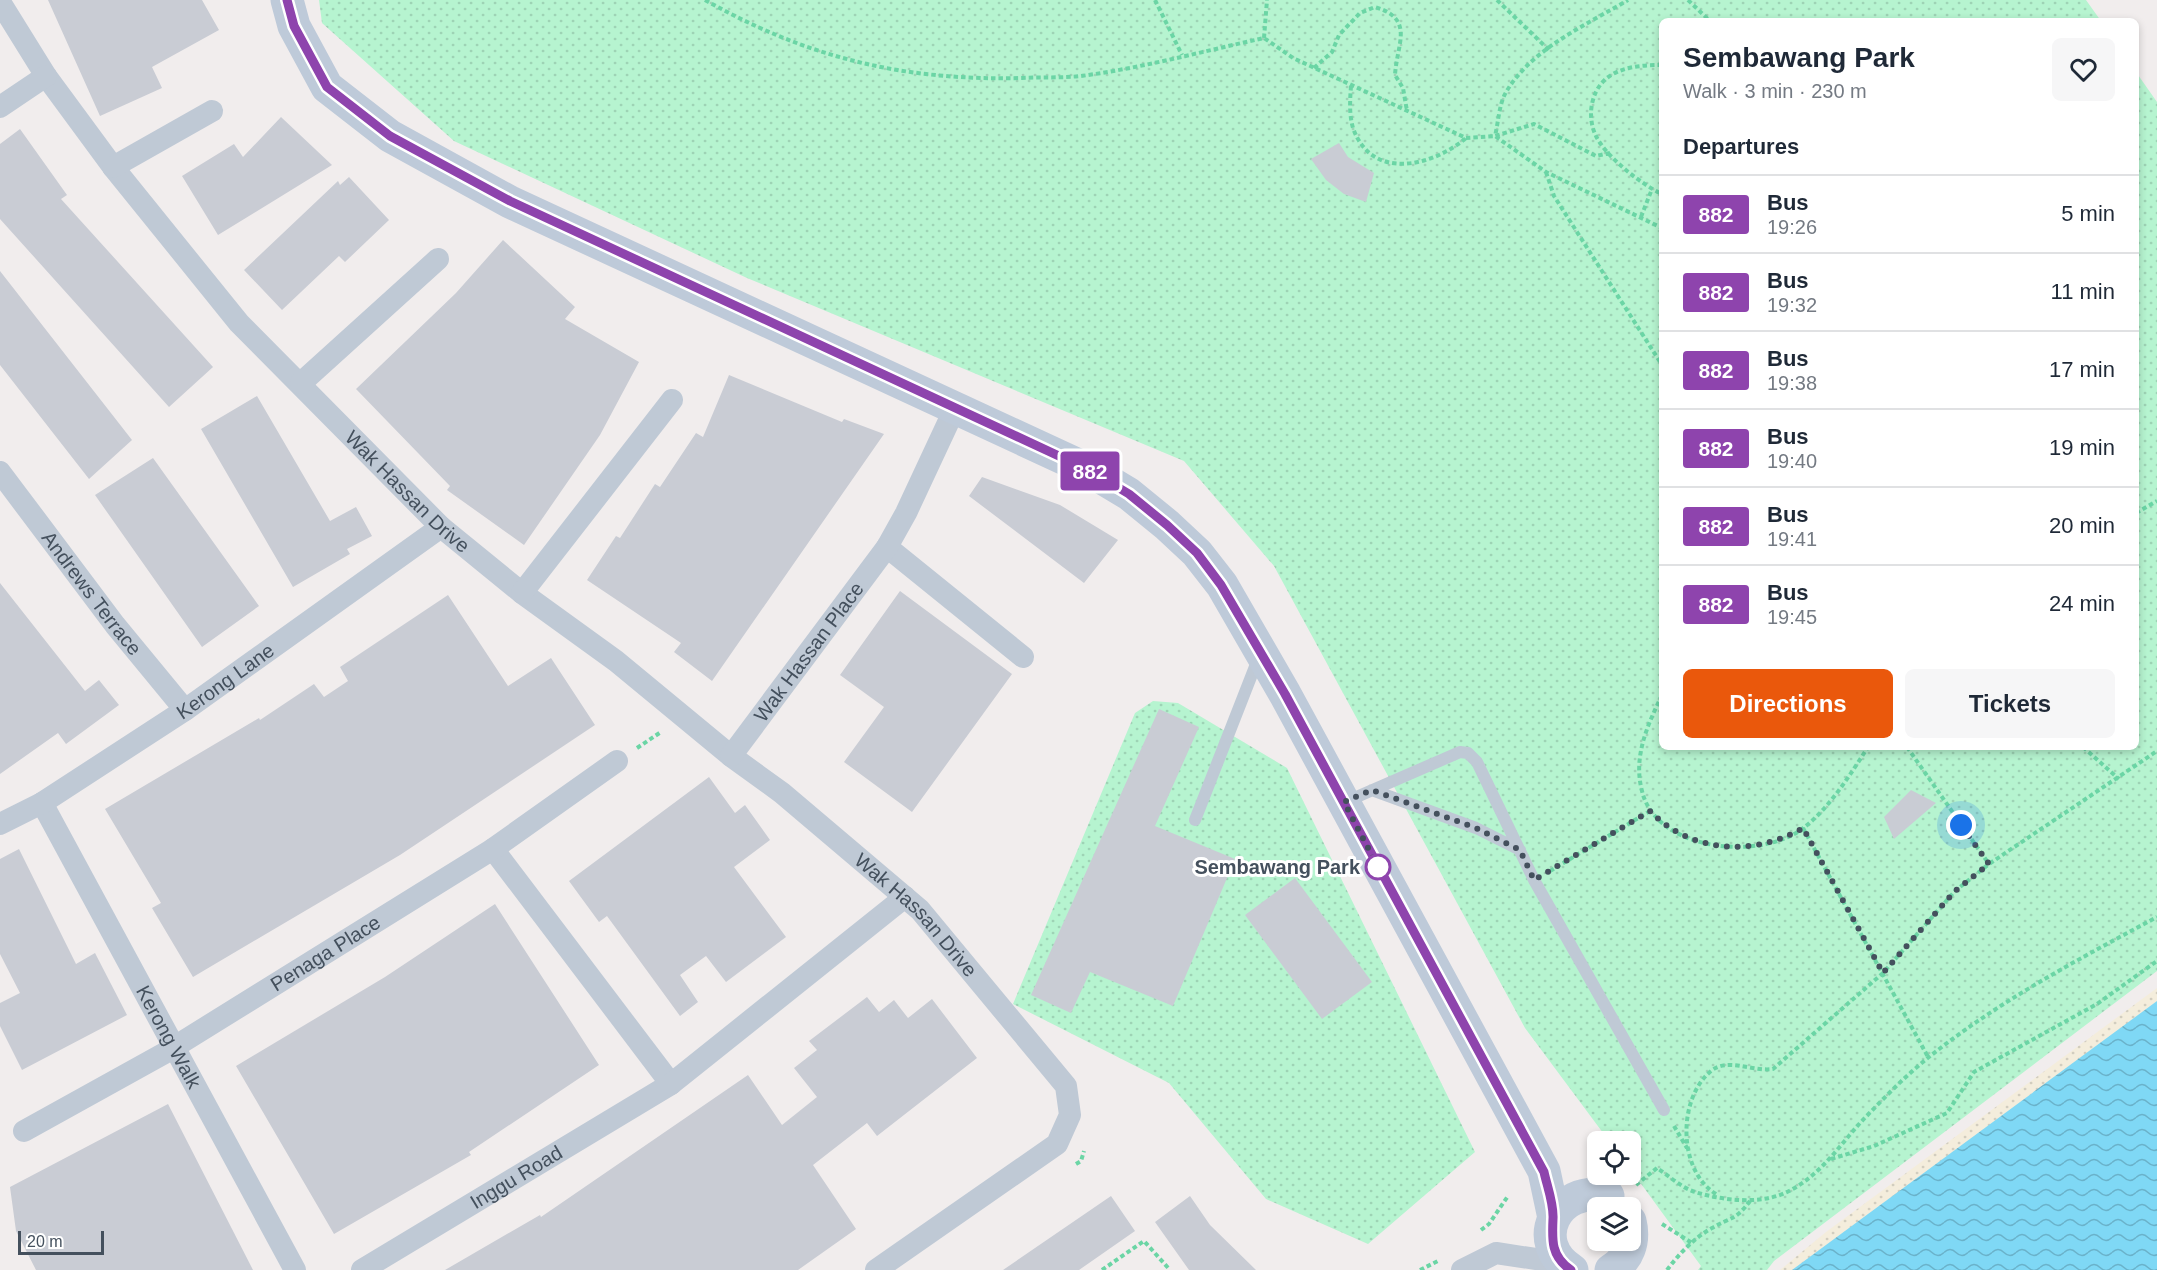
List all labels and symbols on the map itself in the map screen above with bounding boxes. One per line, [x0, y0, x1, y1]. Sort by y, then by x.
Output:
street label: Wak Hassan Drive [341, 426, 474, 557]
line badge: 882 [1056, 452, 1124, 490]
street label: Andrews Terrace [38, 527, 146, 659]
street label: Wak Hassan Place [750, 578, 868, 726]
street label: Kerong Lane [172, 639, 278, 723]
your location [1946, 810, 1976, 840]
street label: Wak Hassan Drive [850, 849, 982, 981]
marker: Sembawang Park [1365, 854, 1391, 880]
place label: Sembawang Park [1194, 856, 1361, 878]
street label: Penaga Place [267, 911, 384, 995]
street label: Kerong Walk [132, 982, 206, 1093]
street label: Inggu Road [466, 1141, 566, 1213]
scale bar [18, 1228, 104, 1256]

